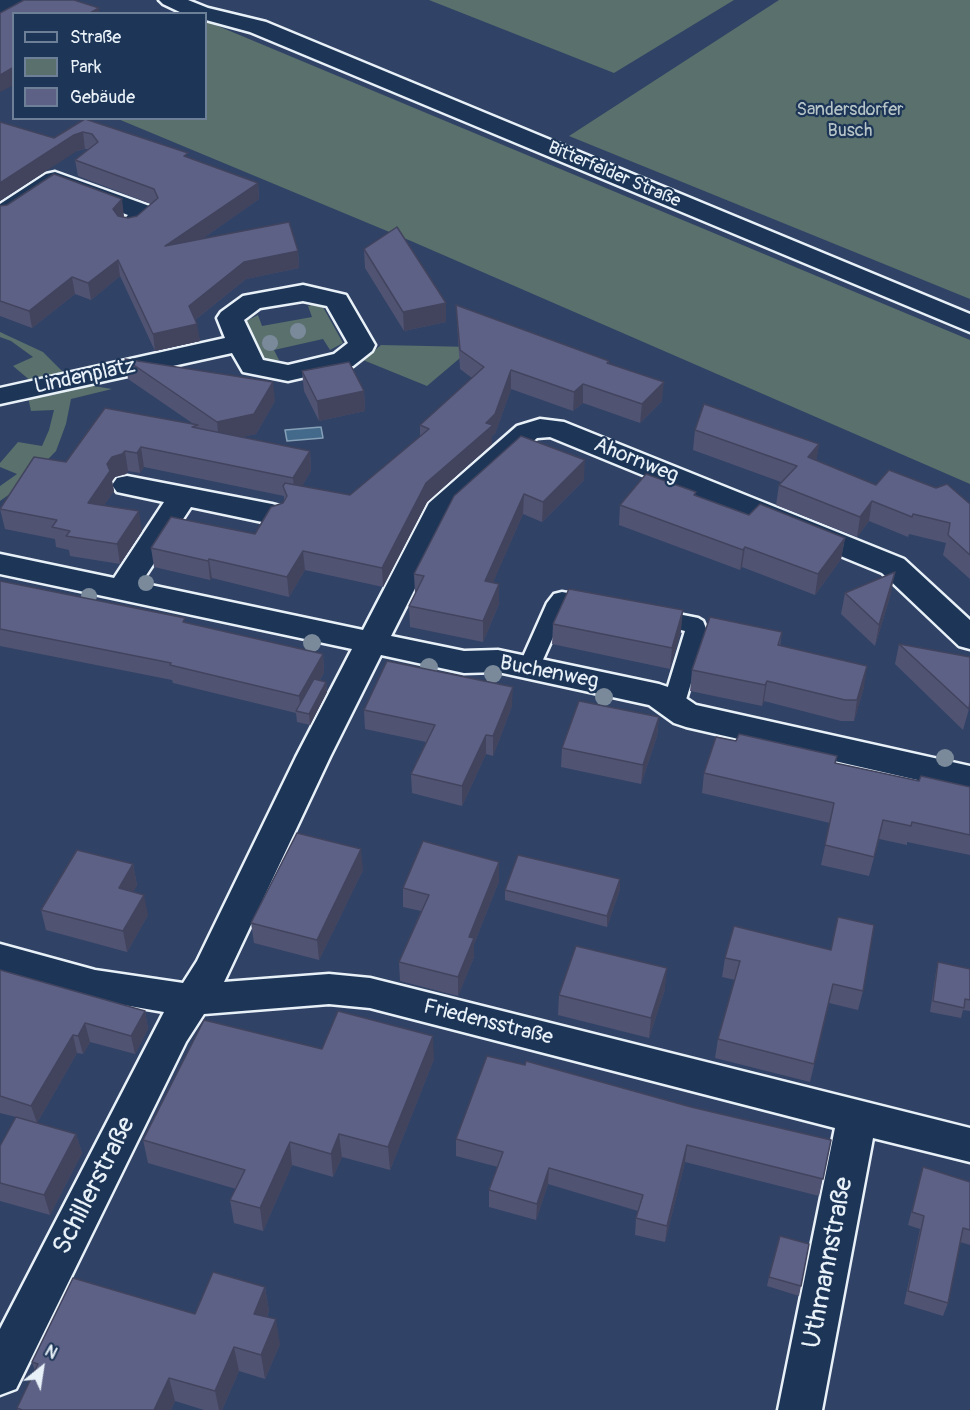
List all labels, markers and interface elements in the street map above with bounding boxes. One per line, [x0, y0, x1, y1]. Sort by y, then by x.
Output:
legend [12, 12, 207, 120]
text: Straße [70, 26, 121, 49]
text: Park [70, 56, 102, 79]
text: Gebäude [70, 86, 135, 109]
park label: Sandersdorfer Busch [797, 99, 903, 142]
street label: Bitterfelder Straße [544, 137, 684, 213]
street label: Lindenplatz [32, 354, 138, 400]
street label: Ahornweg [590, 433, 682, 489]
street label: Buchenweg [498, 651, 600, 695]
street label: Friedensstraße [421, 995, 555, 1051]
street label: Schillerstraße [47, 1112, 143, 1260]
street label: Uthmannstraße [797, 1175, 861, 1351]
north arrow [12, 1338, 72, 1398]
text: N [41, 1341, 61, 1364]

